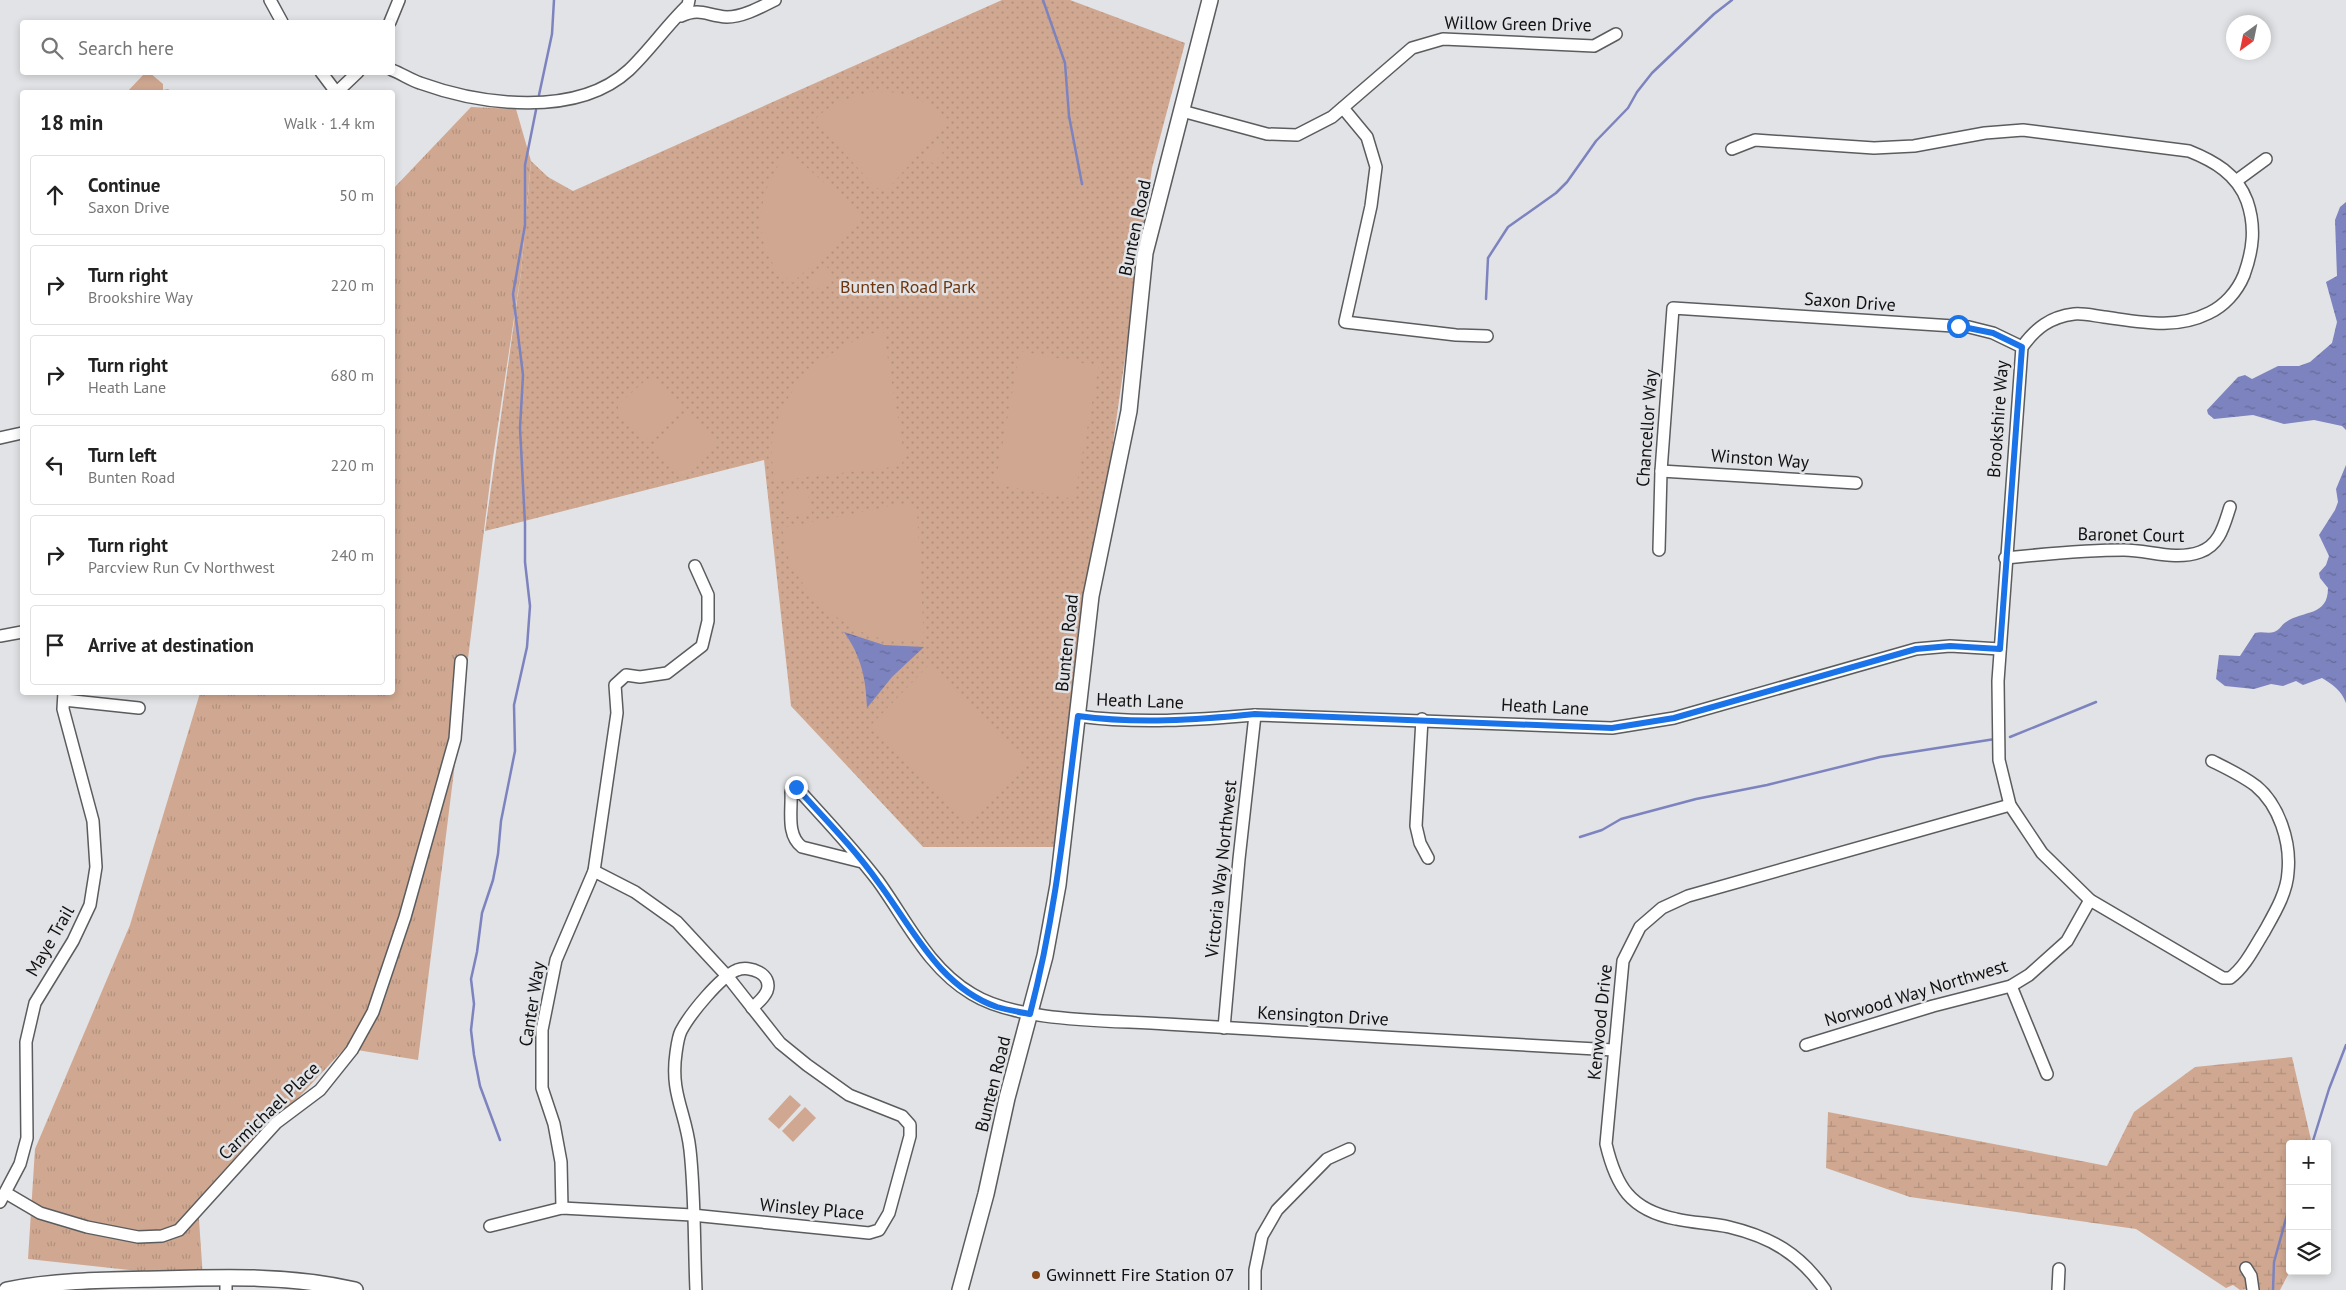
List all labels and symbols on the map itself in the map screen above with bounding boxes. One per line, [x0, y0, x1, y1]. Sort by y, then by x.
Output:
street label: Willow Green Drive [1444, 11, 1592, 36]
north arrow [2226, 15, 2271, 60]
street label: Bunten Road [1113, 178, 1156, 278]
park label: Bunten Road Park [840, 275, 976, 298]
street label: Saxon Drive [1803, 287, 1897, 316]
route start [1947, 315, 1970, 338]
street label: Brookshire Way [1982, 359, 2013, 479]
street label: Chancellor Way [1631, 368, 1662, 488]
street label: Winston Way [1710, 444, 1811, 473]
street label: Baronet Court [2077, 522, 2185, 547]
street label: Bunten Road [1050, 593, 1083, 693]
street label: Heath Lane [1096, 687, 1184, 714]
street label: Heath Lane [1501, 693, 1589, 720]
route end [785, 776, 808, 799]
street label: Victoria Way Northwest [1200, 779, 1241, 960]
street label: Maye Trail [20, 901, 79, 980]
street label: Norwood Way Northwest [1822, 954, 2010, 1031]
street label: Canter Way [513, 959, 550, 1048]
street label: Kenwood Drive [1582, 963, 1617, 1081]
street label: Kensington Drive [1257, 1001, 1389, 1030]
street label: Bunten Road [970, 1034, 1016, 1134]
street label: Carmichael Place [213, 1057, 324, 1165]
street label: Winsley Place [759, 1192, 865, 1225]
place label: Gwinnett Fire Station 07 [1046, 1263, 1235, 1286]
marker: Gwinnett Fire Station 07 [1030, 1269, 1042, 1281]

